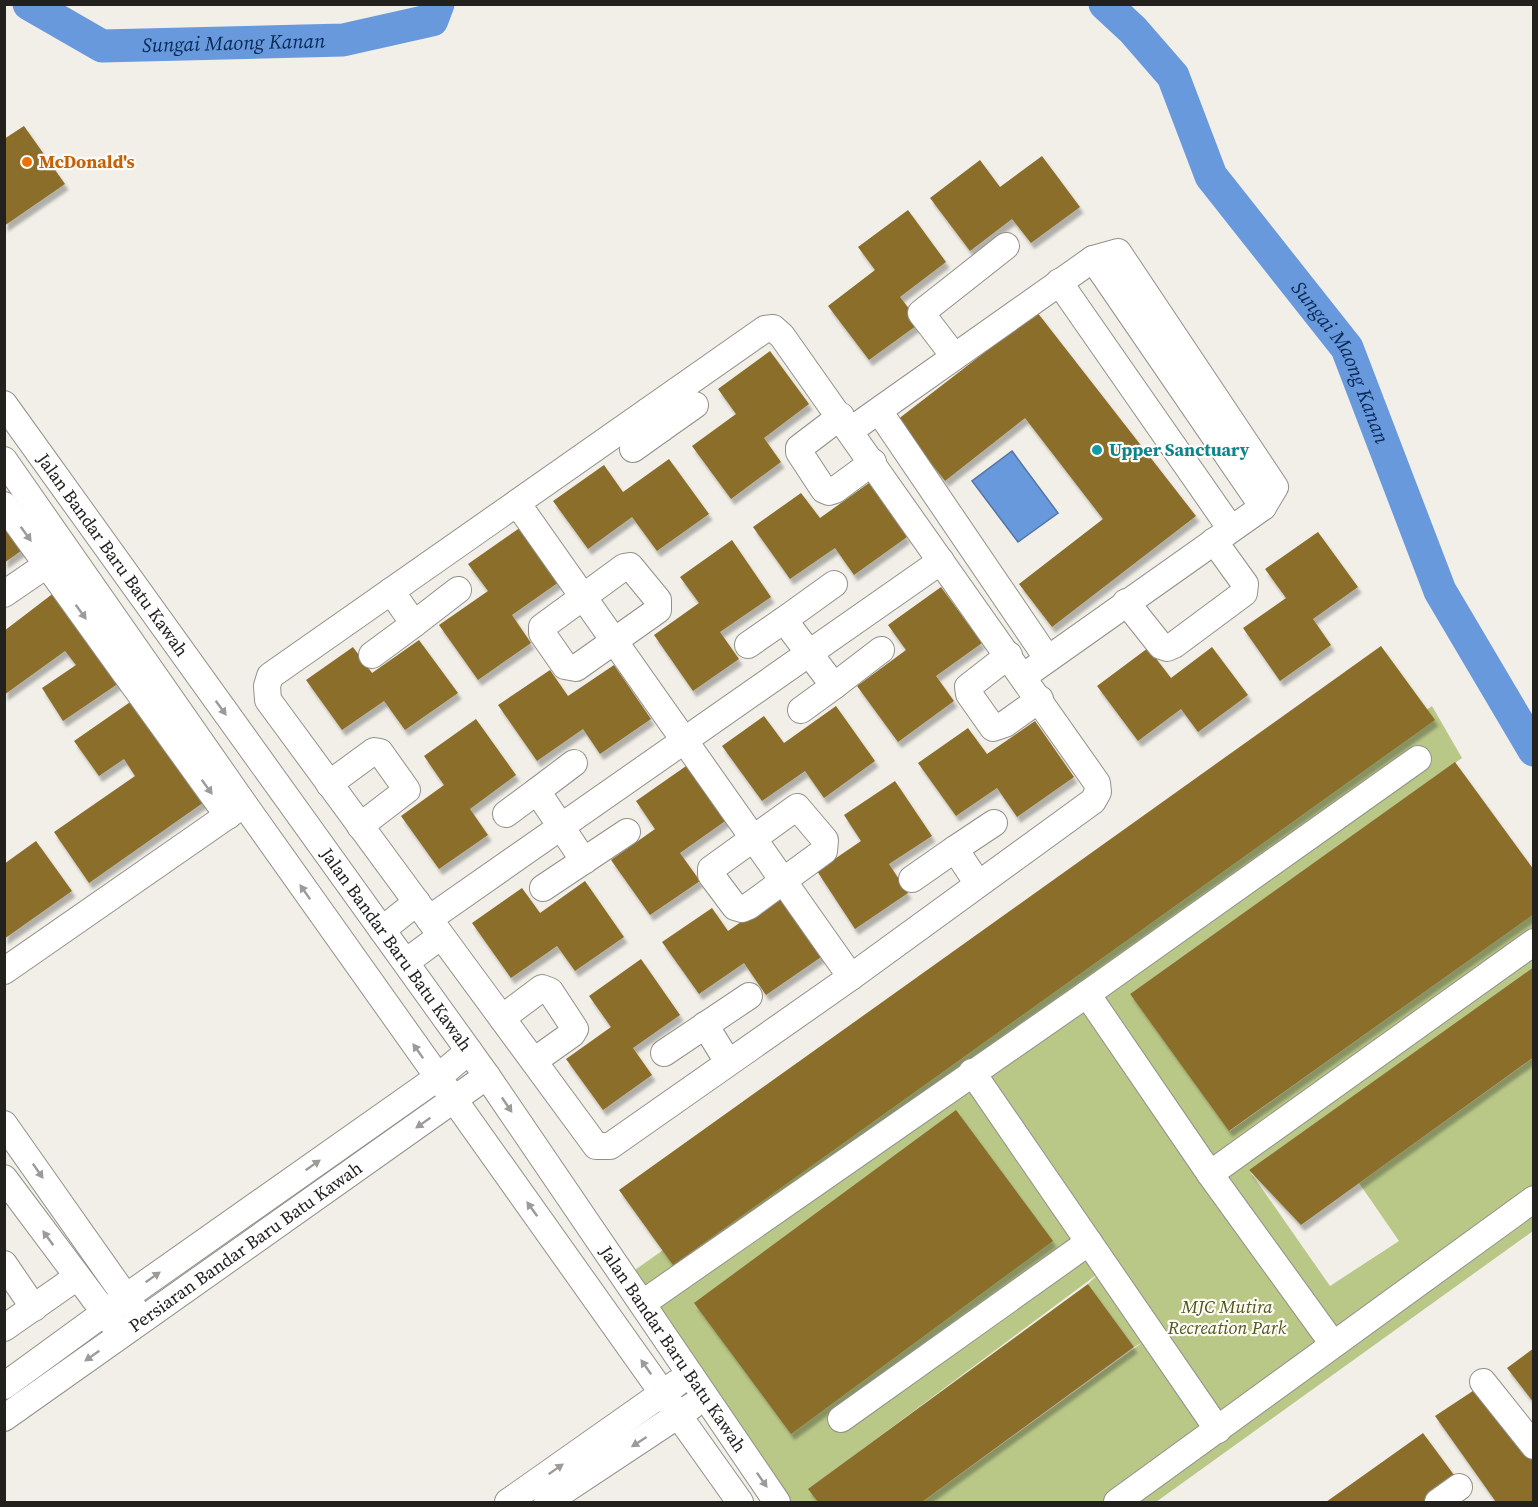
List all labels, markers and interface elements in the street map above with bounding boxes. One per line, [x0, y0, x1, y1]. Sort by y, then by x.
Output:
water label: Sungai Maong Kanan [142, 26, 326, 59]
place label: McDonald's [39, 149, 135, 174]
marker: McDonald's [20, 155, 34, 169]
water label: Sungai Maong Kanan [1285, 275, 1397, 448]
place label: Upper Sanctuary [1109, 437, 1250, 462]
marker: Upper Sanctuary [1090, 443, 1104, 457]
street label: Jalan Bandar Baru Batu Kawah [31, 447, 195, 662]
one-way arrow [20, 526, 32, 542]
one-way arrow [75, 603, 87, 619]
one-way arrow [215, 699, 227, 715]
one-way arrow [201, 779, 213, 795]
street label: Jalan Bandar Baru Batu Kawah [314, 842, 478, 1056]
one-way arrow [299, 884, 311, 900]
one-way arrow [412, 1043, 424, 1059]
one-way arrow [501, 1096, 513, 1112]
one-way arrow [415, 1117, 431, 1129]
street label: Persiaran Bandar Baru Batu Kawah [123, 1155, 367, 1338]
one-way arrow [304, 1159, 320, 1171]
one-way arrow [32, 1163, 44, 1179]
one-way arrow [526, 1202, 538, 1218]
one-way arrow [43, 1230, 55, 1245]
street label: Jalan Bandar Baru Batu Kawah [594, 1240, 753, 1457]
one-way arrow [145, 1271, 161, 1283]
park label: MJC Mutira Recreation Park [1167, 1294, 1287, 1340]
one-way arrow [84, 1350, 100, 1362]
one-way arrow [640, 1360, 652, 1376]
one-way arrow [631, 1436, 647, 1447]
one-way arrow [547, 1463, 563, 1475]
one-way arrow [756, 1472, 767, 1488]

